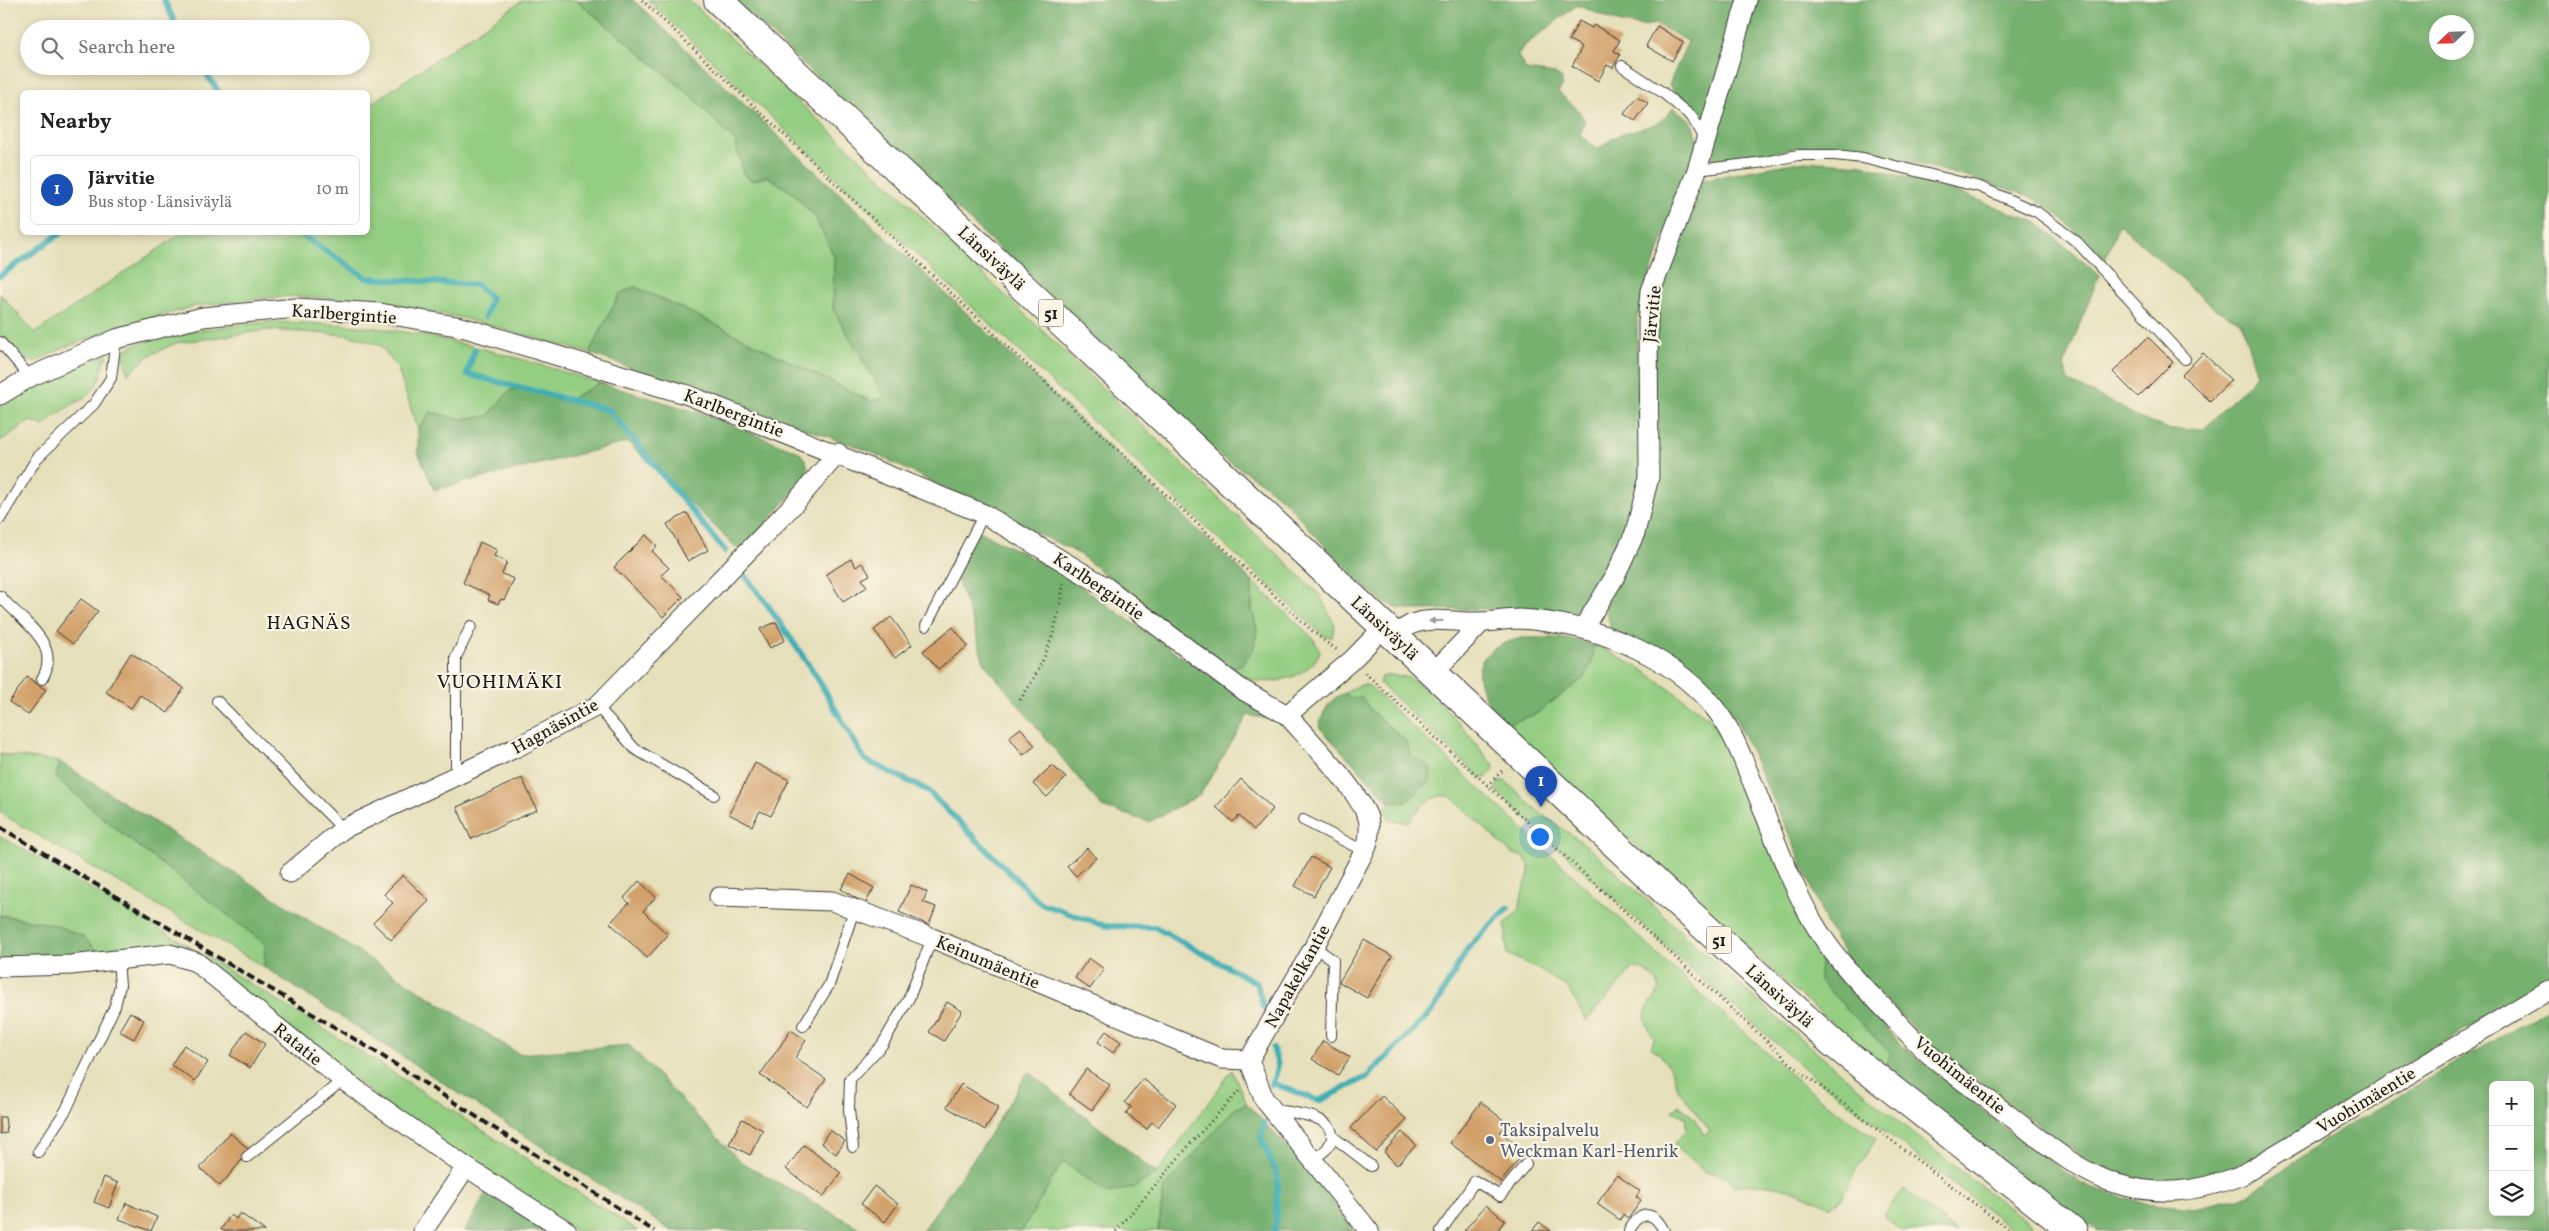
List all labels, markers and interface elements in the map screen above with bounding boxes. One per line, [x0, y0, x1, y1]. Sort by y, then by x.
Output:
north arrow [2429, 15, 2474, 60]
search box [20, 20, 370, 75]
icon: search [38, 34, 66, 62]
text: Search here [78, 35, 175, 61]
text: Nearby [40, 108, 111, 137]
text: Järvitie [88, 166, 155, 192]
text: 1 [54, 179, 60, 201]
text: 10 m [316, 179, 349, 201]
text: Bus stop · Länsiväylä [88, 192, 232, 214]
street label: Länsiväylä [951, 221, 1031, 297]
street label: Järvitie [1638, 284, 1669, 344]
street label: Karlbergintie [290, 299, 397, 332]
road number: 51 [1038, 300, 1064, 326]
street label: Karlbergintie [680, 384, 787, 445]
street label: Karlbergintie [1047, 547, 1149, 627]
street label: Länsiväylä [1344, 591, 1424, 667]
district label: HAGNÄS [267, 611, 351, 637]
one-way arrow [1428, 618, 1444, 626]
district label: VUOHIMÄKI [437, 669, 563, 697]
street label: Hagnäsintie [508, 693, 604, 761]
pin: 1 [1525, 766, 1557, 807]
your location [1527, 824, 1553, 850]
street label: Napakelkantie [1260, 920, 1337, 1033]
road number: 51 [1706, 926, 1732, 954]
street label: Keinumäentie [932, 930, 1043, 997]
street label: Länsiväylä [1739, 959, 1819, 1035]
street label: Ratatie [267, 1018, 327, 1073]
street label: Vuohimäentie [1908, 1031, 2010, 1121]
street label: Vuohimäentie [2313, 1062, 2421, 1141]
map controls [2489, 1081, 2534, 1216]
button: + [2489, 1081, 2534, 1126]
place label: Taksipalvelu Weckman Karl-Henrik [1500, 1119, 1679, 1165]
button: − [2489, 1126, 2534, 1171]
marker: Taksipalvelu Weckman Karl-Henrik [1484, 1134, 1496, 1146]
button: layers [2489, 1171, 2534, 1216]

